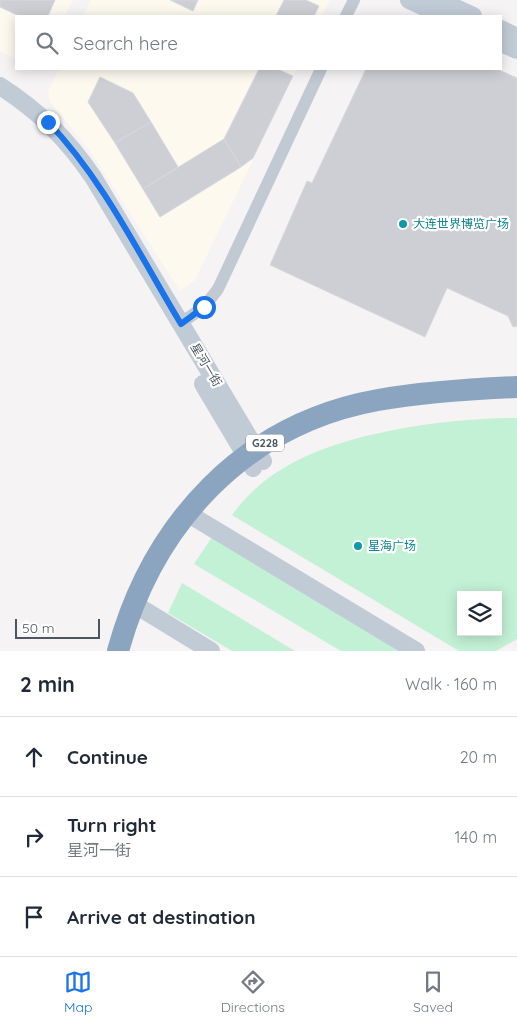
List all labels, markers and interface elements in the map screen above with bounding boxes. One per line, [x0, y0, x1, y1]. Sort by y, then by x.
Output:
search box [15, 15, 502, 70]
icon: search [33, 29, 61, 57]
text: Search here [73, 31, 178, 55]
route end [37, 111, 60, 134]
place label: 大连世界博览广场 [413, 216, 509, 231]
marker: 大连世界博览广场 [397, 218, 409, 230]
route start [193, 296, 216, 319]
street label: 星河一街 [188, 340, 225, 389]
road number: G228 [246, 434, 284, 452]
place label: 星海广场 [368, 538, 416, 553]
marker: 星海广场 [352, 540, 364, 552]
map controls [457, 591, 502, 636]
button: layers [457, 591, 502, 636]
scale bar [15, 616, 100, 639]
text: 50 m [22, 619, 55, 637]
text: 2 min [20, 671, 75, 697]
text: Walk · 160 m [405, 674, 497, 694]
icon: ahead [20, 743, 48, 771]
text: Continue [67, 745, 148, 769]
text: 20 m [460, 747, 497, 767]
text: Turn right [67, 813, 156, 837]
icon: right [20, 823, 48, 851]
text: 140 m [454, 827, 497, 847]
text: 星河一街 [67, 840, 131, 860]
icon: arrive [20, 903, 48, 931]
text: Arrive at destination [67, 905, 256, 929]
tab: Map [64, 968, 93, 1016]
tab: Directions [221, 968, 285, 1016]
tab: Saved [413, 968, 453, 1016]

